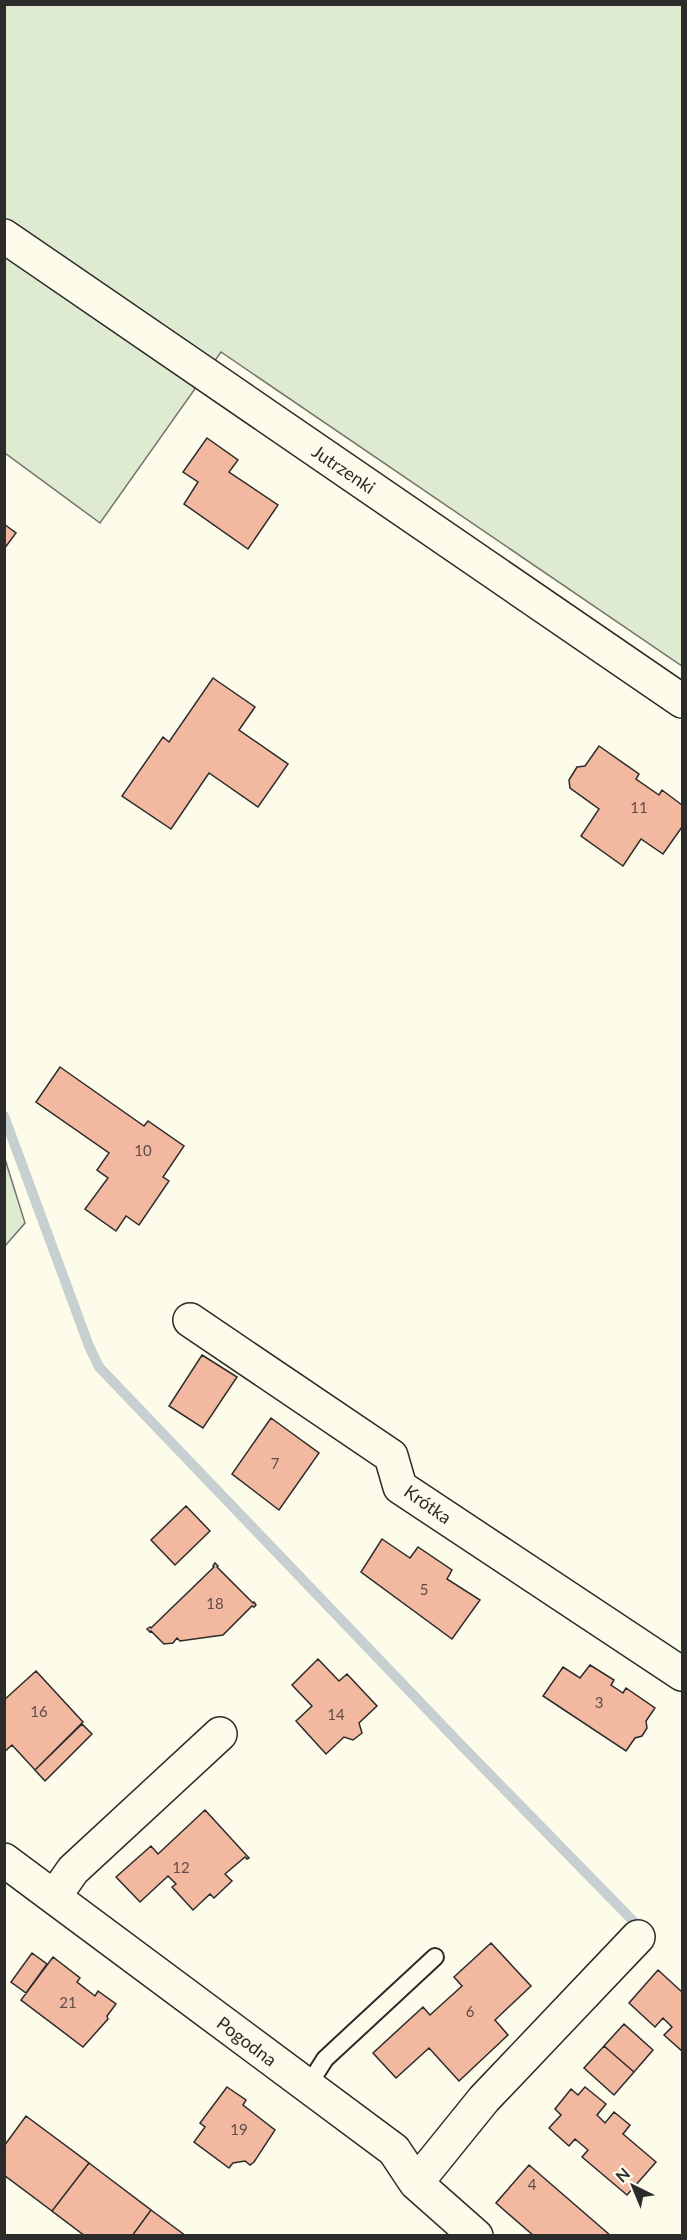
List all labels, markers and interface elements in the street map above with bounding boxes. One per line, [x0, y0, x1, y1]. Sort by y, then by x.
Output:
street label: Jutrzenki [308, 440, 380, 498]
house number: 11 [630, 798, 648, 816]
house number: 10 [134, 1141, 152, 1159]
house number: 7 [271, 1454, 280, 1472]
street label: Krótka [400, 1480, 456, 1528]
house number: 5 [420, 1580, 428, 1598]
house number: 18 [206, 1594, 224, 1612]
house number: 3 [595, 1693, 603, 1711]
house number: 16 [30, 1702, 48, 1720]
house number: 14 [327, 1705, 345, 1723]
house number: 12 [172, 1858, 190, 1876]
house number: 21 [59, 1993, 77, 2011]
house number: 6 [466, 2002, 475, 2020]
street label: Pogodna [213, 2011, 281, 2071]
house number: 19 [230, 2120, 248, 2138]
north arrow [603, 2156, 663, 2216]
text: N [611, 2164, 633, 2186]
house number: 4 [528, 2175, 537, 2193]

